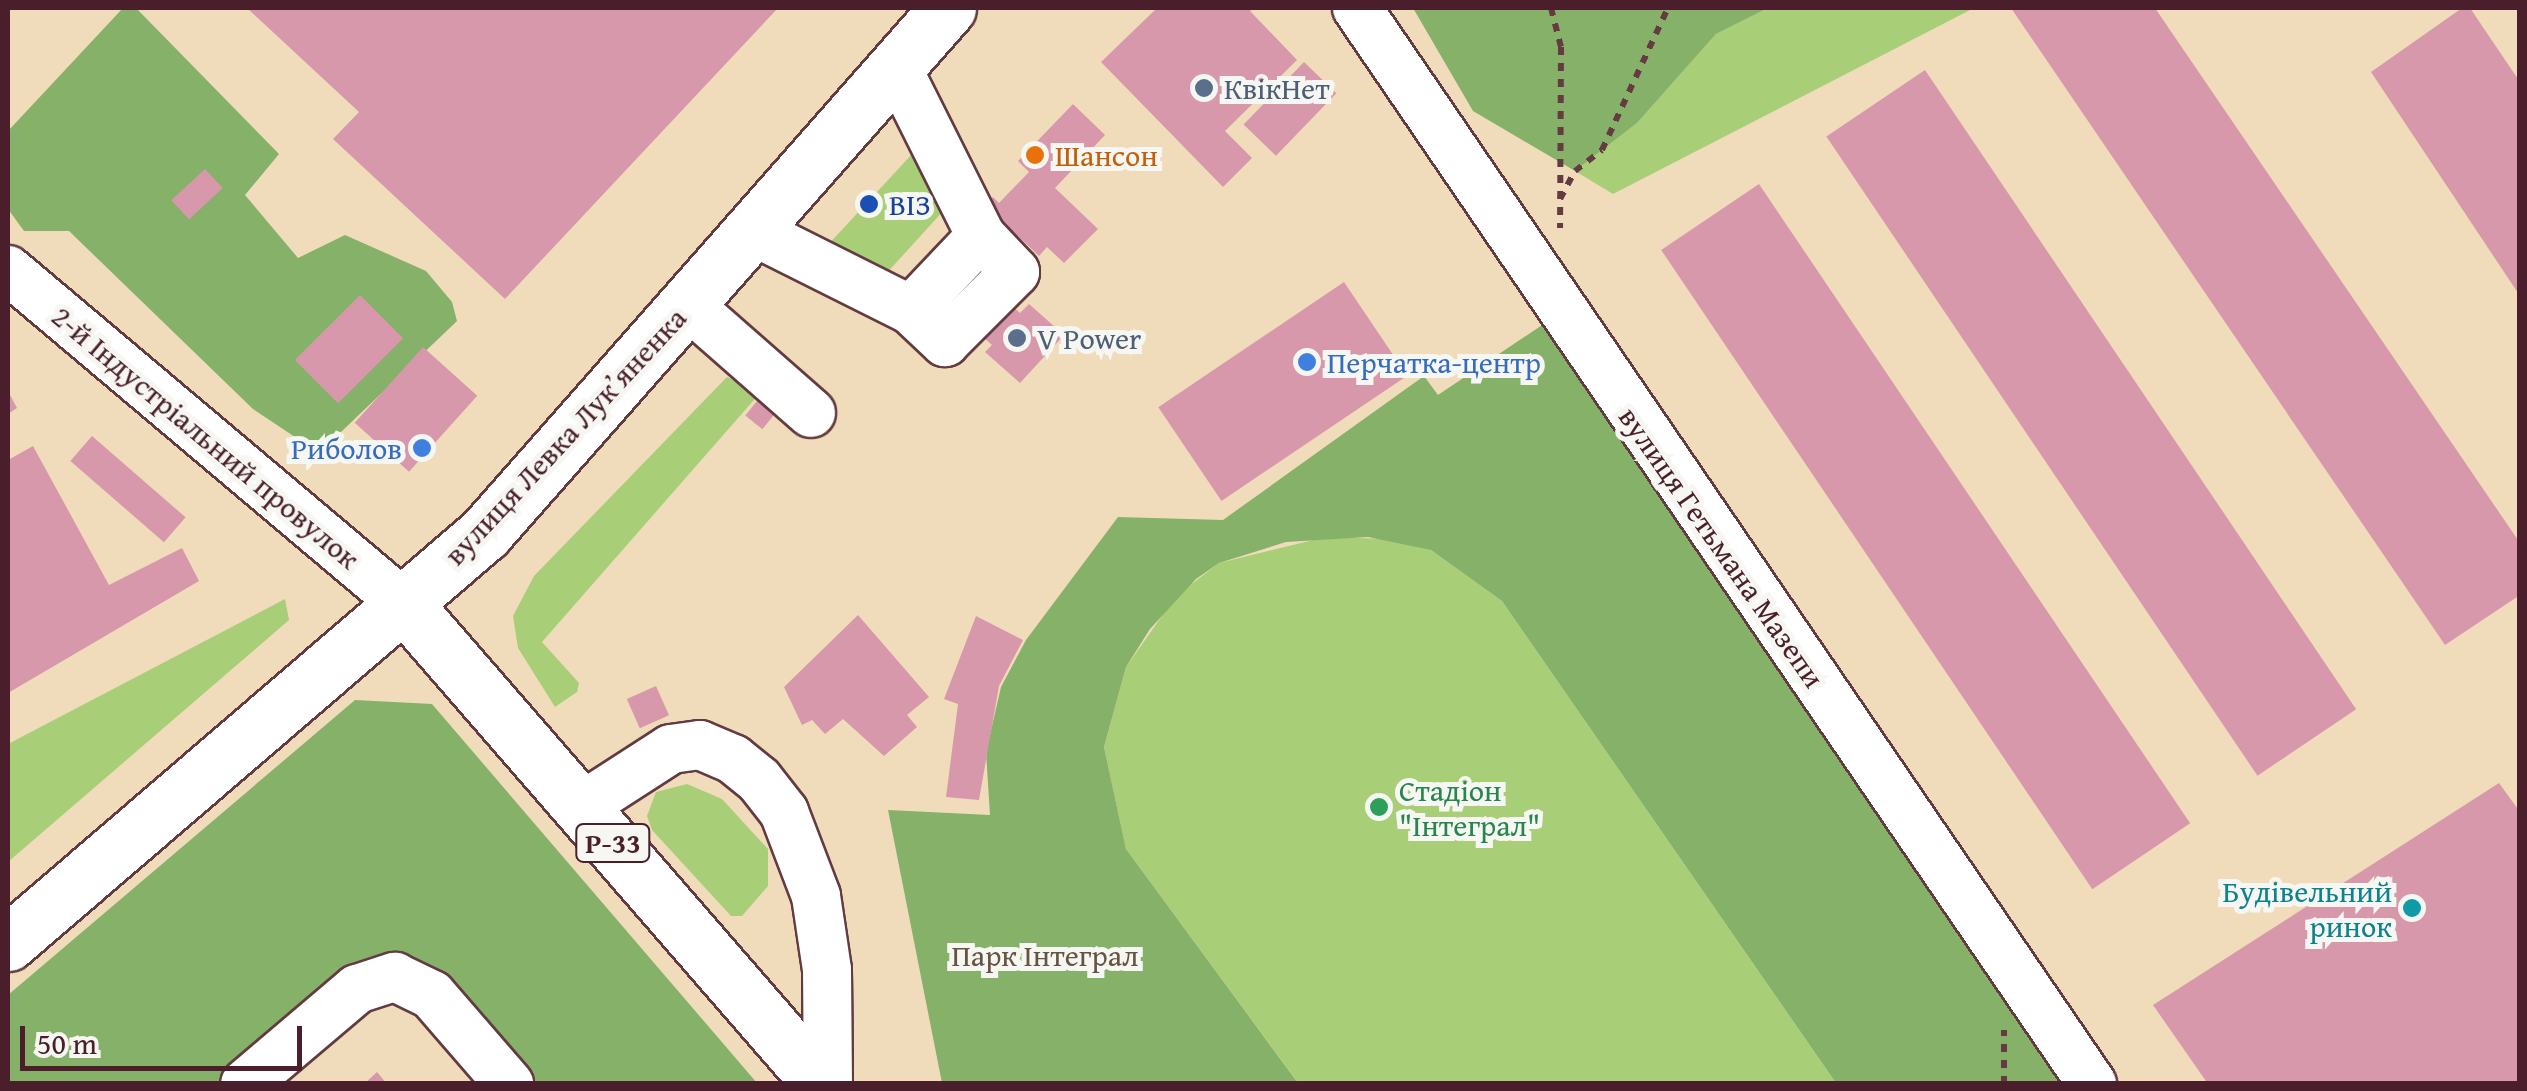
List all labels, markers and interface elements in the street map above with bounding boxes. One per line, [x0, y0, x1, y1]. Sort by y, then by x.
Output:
place label: КвікНет [1224, 70, 1330, 106]
marker: КвікНет [1193, 77, 1215, 99]
place label: Шансон [1055, 137, 1158, 173]
marker: Шансон [1024, 144, 1046, 166]
place label: ВІЗ [889, 186, 931, 222]
marker: ВІЗ [858, 193, 880, 215]
street label: 2-й Індустріальний провулок [45, 298, 367, 576]
street label: вулиця Левка Лукʼяненка [436, 300, 694, 572]
place label: V Power [1037, 320, 1141, 356]
marker: V Power [1006, 327, 1028, 349]
place label: Перчатка-центр [1327, 344, 1541, 380]
marker: Перчатка-центр [1296, 351, 1318, 373]
street label: вулиця Гетьмана Мазепи [1611, 400, 1833, 694]
place label: Риболов [291, 430, 402, 466]
marker: Риболов [411, 437, 433, 459]
place label: Стадіон "Інтеграл" [1399, 772, 1540, 842]
marker: Стадіон "Інтеграл" [1368, 796, 1390, 818]
road number: Р-33 [573, 820, 653, 866]
place label: Будівельний ринок [2223, 873, 2392, 944]
marker: Будівельний ринок [2401, 897, 2423, 919]
park label: Парк Інтеграл [952, 937, 1138, 973]
scale bar [25, 1006, 308, 1068]
text: 50 m [37, 1021, 97, 1065]

